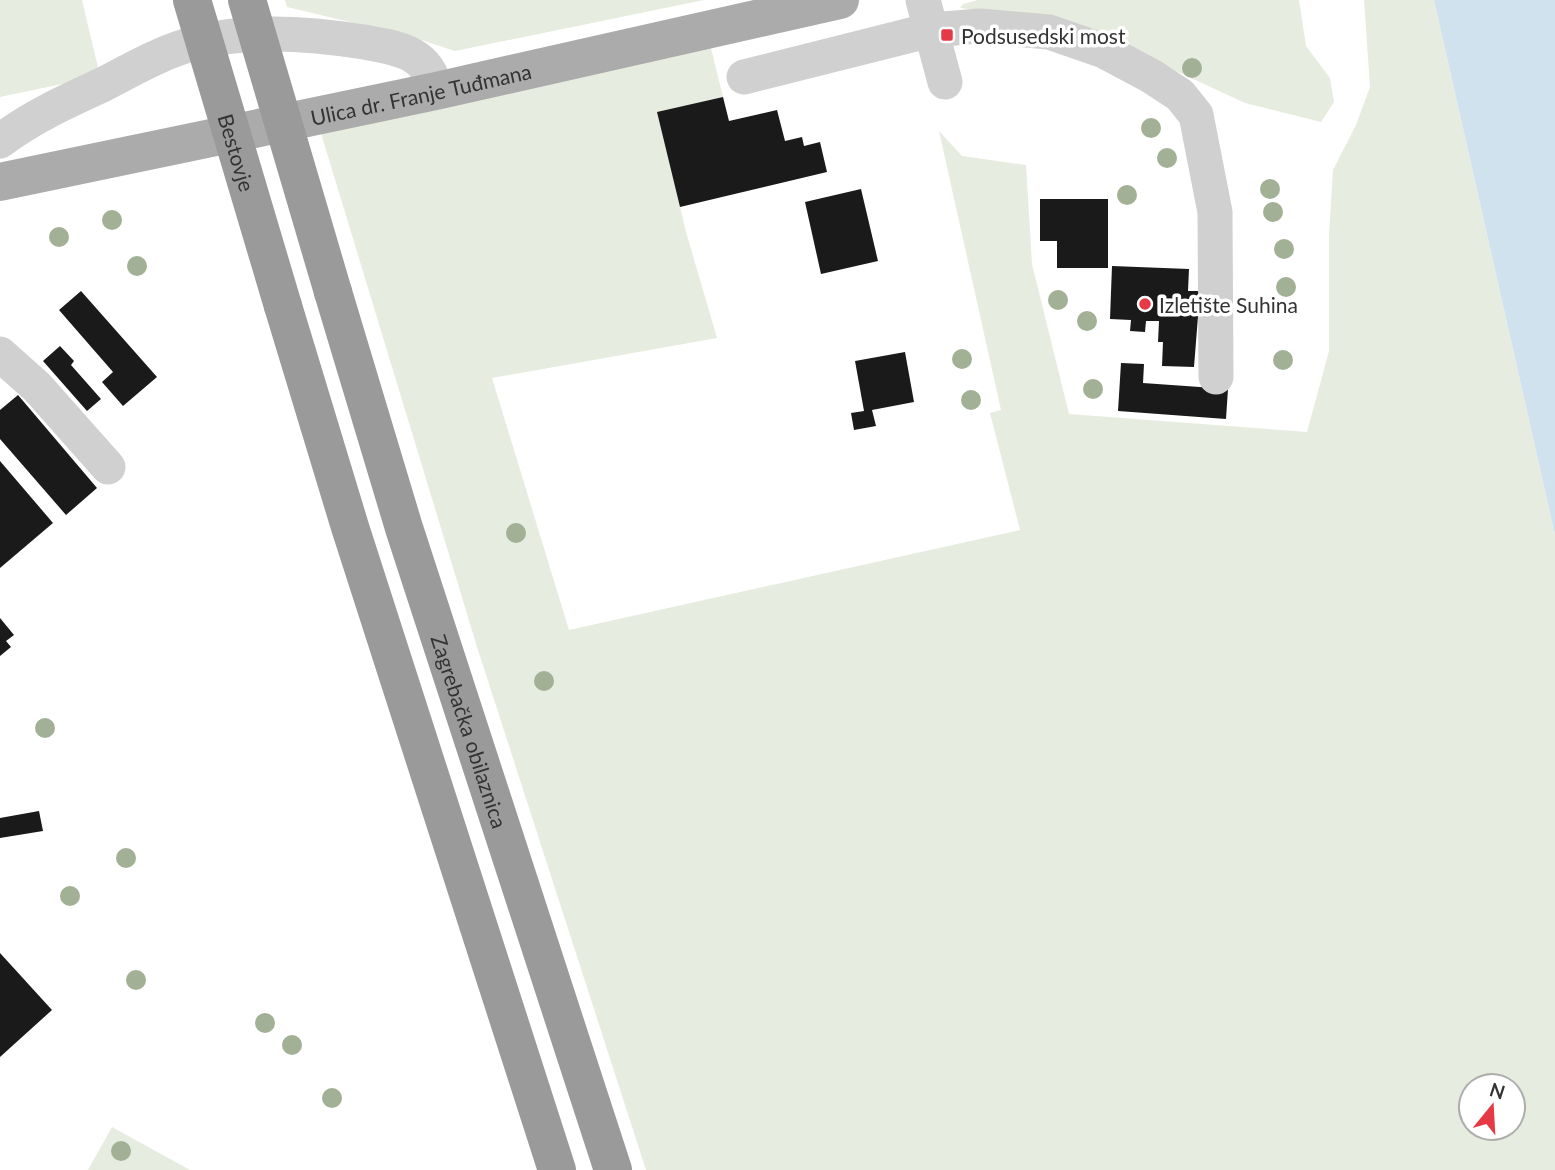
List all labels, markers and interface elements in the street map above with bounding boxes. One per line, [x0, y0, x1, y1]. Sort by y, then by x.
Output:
place label: Podsusedski most [961, 23, 1126, 48]
marker: Podsusedski most [939, 27, 955, 43]
street label: Ulica dr. Franje Tuđmana [308, 57, 534, 129]
street label: Bestovje [214, 111, 261, 194]
place label: Izletište Suhina [1159, 292, 1298, 317]
marker: Izletište Suhina [1137, 296, 1153, 312]
street label: Zagrebačka obilaznica [427, 631, 513, 831]
north arrow [1457, 1072, 1527, 1142]
text: N [1487, 1077, 1508, 1104]

